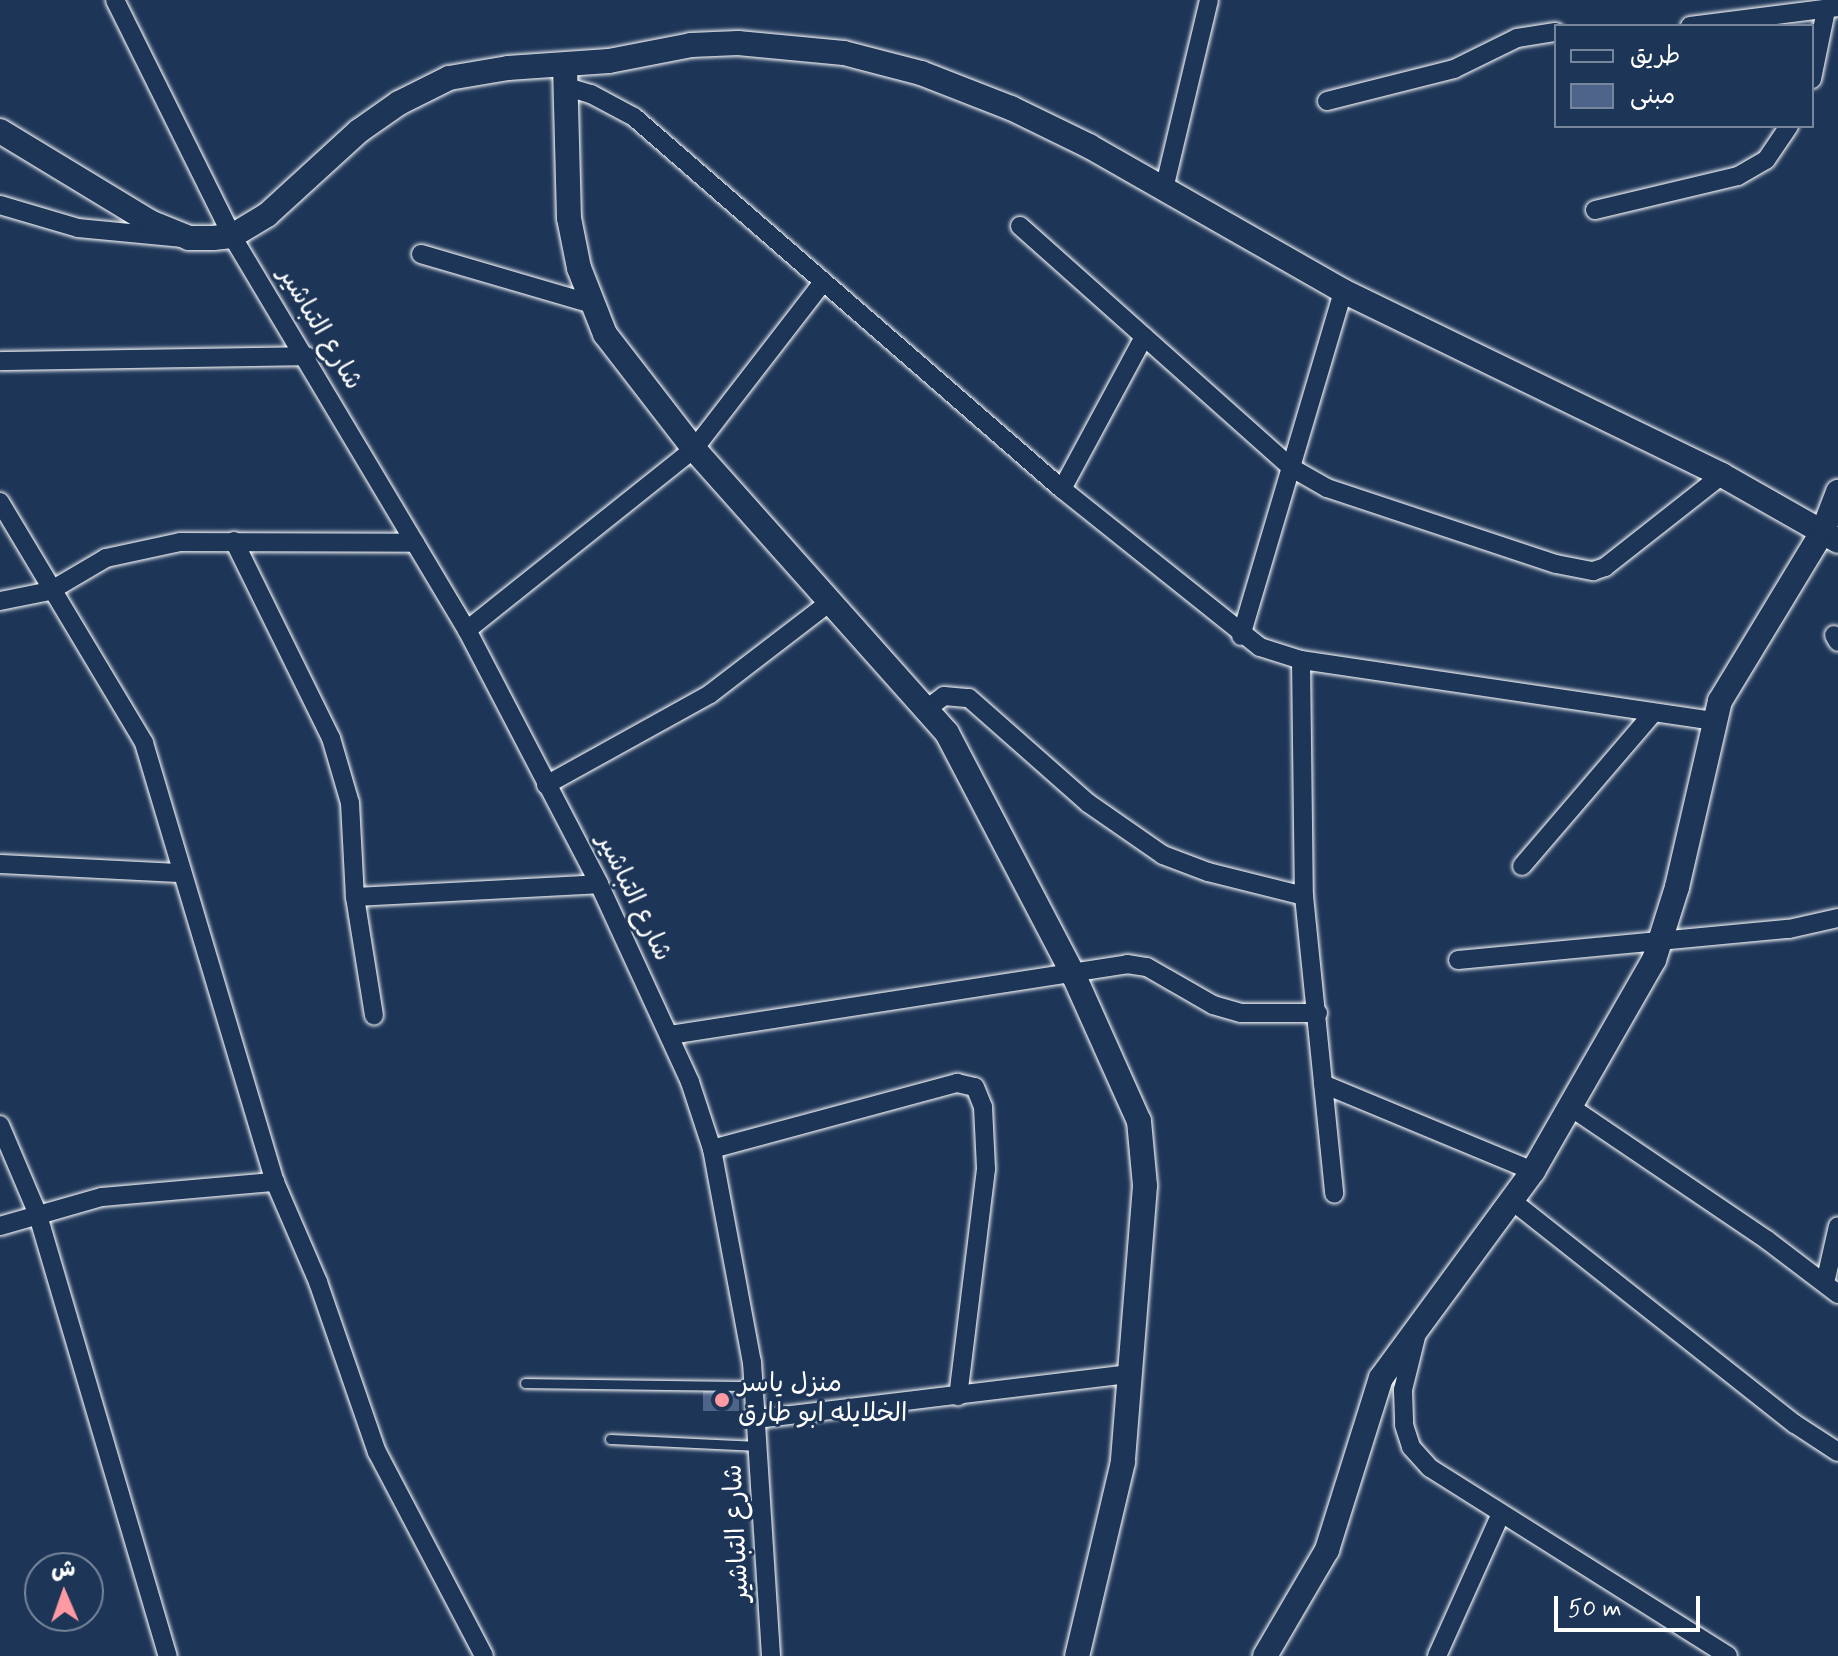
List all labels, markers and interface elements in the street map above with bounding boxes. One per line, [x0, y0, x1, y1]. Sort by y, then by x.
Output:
legend [1554, 24, 1814, 128]
text: طريق [1630, 41, 1680, 72]
text: مبنى [1630, 81, 1675, 112]
street label: شارع التباشير [270, 262, 368, 396]
street label: شارع التباشير [589, 829, 677, 967]
place label: منزل ياسر الخلايله ابو طارق [738, 1369, 907, 1430]
marker: منزل ياسر الخلايله ابو طارق [713, 1391, 731, 1409]
street label: شارع التباشير [719, 1463, 757, 1603]
north arrow [24, 1552, 104, 1632]
text: ش [51, 1556, 76, 1584]
scale bar [1558, 1580, 1704, 1630]
text: 50 m [1568, 1594, 1622, 1625]

